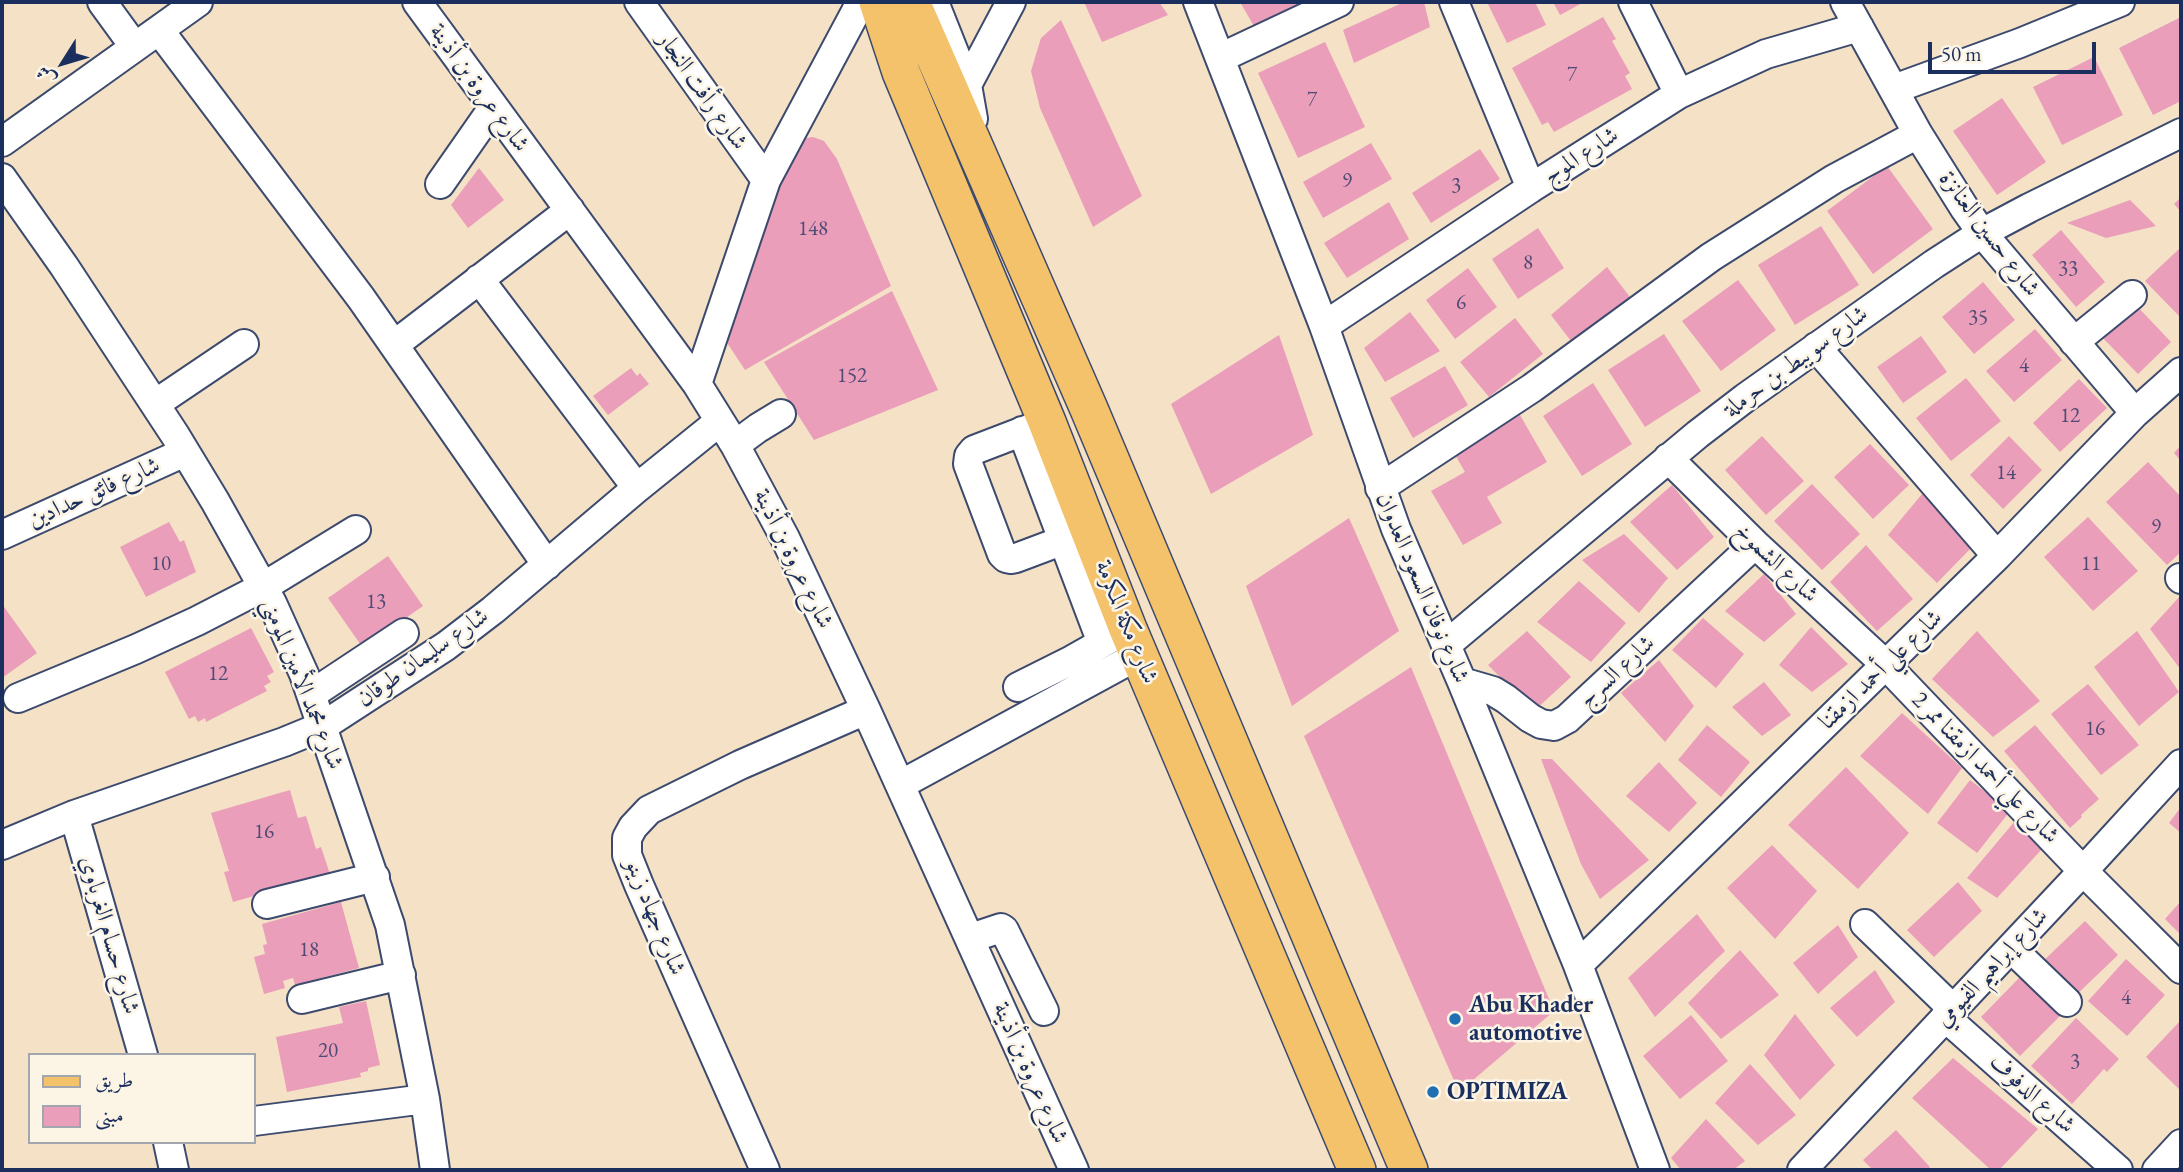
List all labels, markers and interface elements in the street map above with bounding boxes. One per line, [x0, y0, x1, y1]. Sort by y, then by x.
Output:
street label: شارع عروة بن أذينة [423, 18, 535, 158]
street label: شارع رأفت النجار [651, 26, 753, 156]
north arrow [28, 28, 98, 98]
scale bar [1931, 28, 2099, 72]
text: 50 m [1941, 40, 1982, 67]
text: ش [30, 61, 61, 91]
house number: 7 [1567, 62, 1577, 88]
house number: 7 [1307, 87, 1317, 113]
street label: شارع الموج [1538, 121, 1624, 191]
street label: شارع حسين العنانزة [1932, 165, 2046, 303]
house number: 9 [1342, 168, 1352, 194]
house number: 3 [1451, 173, 1461, 199]
house number: 148 [798, 216, 828, 242]
house number: 8 [1523, 250, 1533, 276]
house number: 33 [2058, 256, 2078, 282]
house number: 6 [1456, 290, 1466, 316]
street label: شارع سويبط بن حرملة [1718, 300, 1874, 424]
house number: 35 [1968, 305, 1988, 331]
house number: 4 [2019, 353, 2029, 379]
house number: 152 [837, 363, 867, 389]
house number: 12 [2060, 403, 2080, 429]
street label: شارع فائق حدادين [23, 451, 165, 535]
house number: 14 [1996, 460, 2016, 486]
street label: شارع عروة بن أذينة [747, 484, 839, 634]
street label: شارع نوفان السعود العدوان [1369, 488, 1475, 688]
house number: 9 [2151, 514, 2161, 540]
street label: شارع الشموخ [1728, 517, 1824, 609]
house number: 10 [151, 551, 171, 577]
house number: 11 [2081, 551, 2101, 577]
street label: شارع مكة المكرمة [1088, 556, 1164, 688]
house number: 13 [366, 589, 386, 615]
street label: شارع محمد الأمين المومني [255, 594, 349, 774]
street label: شارع سليمان طوقان [352, 602, 494, 714]
street label: شارع علي أحمد ازمقنا [1813, 604, 1949, 736]
street label: شارع السرج [1573, 629, 1661, 715]
house number: 12 [208, 661, 228, 687]
street label: شارع علي أحمد ازمقنا ممر 2 [1905, 686, 2065, 850]
house number: 16 [2085, 716, 2105, 742]
house number: 16 [254, 819, 274, 845]
street label: شارع حسام الغرباوي [73, 853, 145, 1017]
street label: شارع جهاد زينو [618, 854, 692, 980]
street label: شارع إبراهيم الفيومي [1929, 902, 2055, 1034]
house number: 18 [299, 937, 319, 963]
house number: 4 [2121, 985, 2131, 1011]
place label: Abu Khader automotive [1469, 991, 1593, 1047]
street label: شارع عروة بن أذينة [986, 998, 1074, 1148]
marker: Abu Khader automotive [1447, 1011, 1463, 1027]
house number: 20 [318, 1038, 338, 1064]
street label: شارع الدفوف [1983, 1048, 2081, 1140]
house number: 3 [2070, 1049, 2080, 1075]
legend [28, 1053, 256, 1144]
text: طريق [95, 1066, 133, 1093]
place label: OPTIMIZA [1447, 1078, 1568, 1106]
marker: OPTIMIZA [1425, 1084, 1441, 1100]
text: مبنى [95, 1101, 124, 1128]

